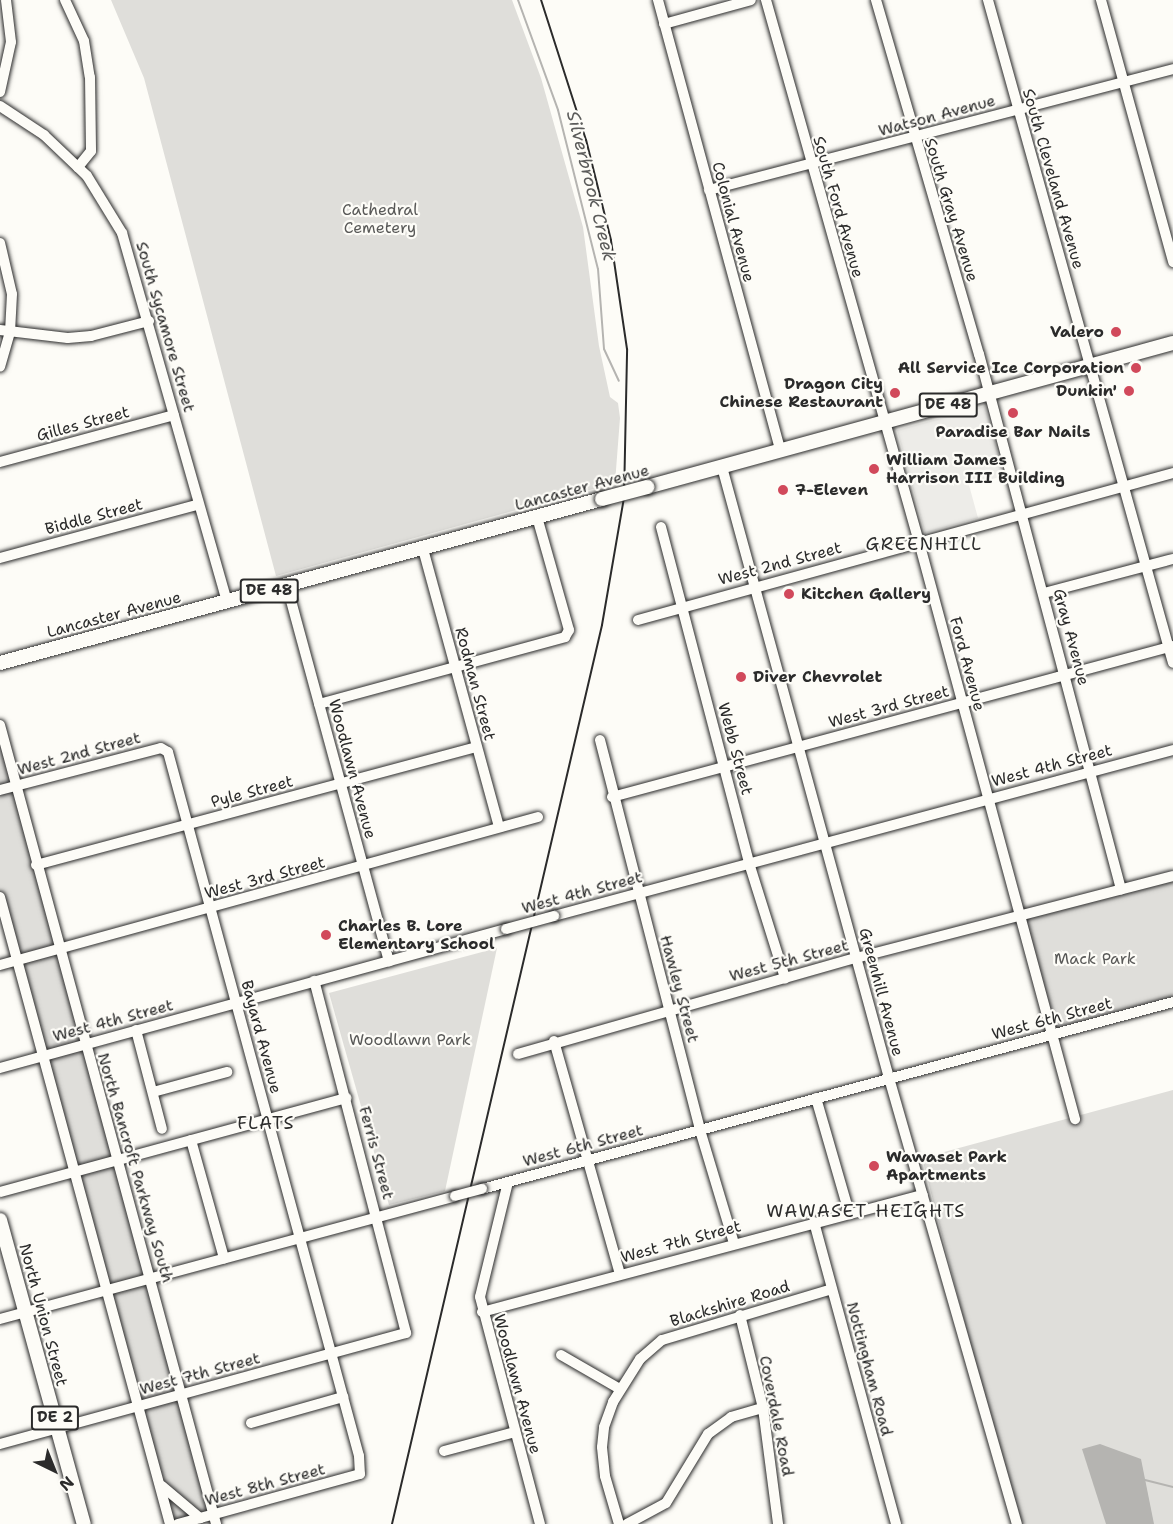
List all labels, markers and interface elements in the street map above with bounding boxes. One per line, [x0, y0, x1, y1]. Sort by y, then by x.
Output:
street label: South Cleveland Avenue [1018, 87, 1088, 271]
street label: Watson Avenue [876, 91, 998, 141]
water label: Silverbrook Creek [562, 109, 620, 263]
street label: South Ford Avenue [809, 134, 867, 280]
street label: South Gray Avenue [920, 136, 982, 284]
street label: Colonial Avenue [708, 160, 758, 284]
park label: Cathedral Cemetery [342, 200, 418, 238]
street label: South Sycamore Street [131, 240, 199, 414]
place label: Valero [1050, 322, 1104, 342]
marker: Valero [1109, 325, 1123, 339]
place label: All Service Ice Corporation [898, 358, 1124, 378]
marker: All Service Ice Corporation [1129, 361, 1143, 375]
place label: Dragon City Chinese Restaurant [719, 374, 883, 412]
place label: Dunkin' [1056, 381, 1117, 401]
marker: Dunkin' [1122, 384, 1136, 398]
marker: Dragon City Chinese Restaurant [888, 386, 902, 400]
road number: DE 48 [918, 393, 978, 417]
street label: Gilles Street [35, 402, 131, 446]
marker: Paradise Bar Nails [1006, 406, 1020, 420]
place label: Paradise Bar Nails [936, 422, 1090, 442]
place label: William James Harrison III Building [886, 450, 1065, 488]
street label: Lancaster Avenue [513, 461, 651, 515]
marker: William James Harrison III Building [867, 462, 881, 476]
place label: 7-Eleven [795, 480, 868, 500]
marker: 7-Eleven [776, 483, 790, 497]
street label: Biddle Street [43, 495, 145, 539]
district label: GREENHILL [866, 533, 982, 555]
street label: West 2nd Street [716, 538, 844, 590]
road number: DE 48 [239, 579, 299, 603]
place label: Kitchen Gallery [801, 584, 931, 604]
marker: Kitchen Gallery [782, 587, 796, 601]
street label: Gray Avenue [1049, 587, 1093, 687]
street label: Lancaster Avenue [45, 588, 183, 642]
street label: Ford Avenue [945, 615, 989, 713]
street label: Rodman Street [451, 625, 499, 743]
place label: Diver Chevrolet [753, 667, 882, 687]
marker: Diver Chevrolet [734, 670, 748, 684]
street label: West 3rd Street [827, 682, 951, 732]
street label: Woodlawn Avenue [324, 697, 380, 841]
street label: Webb Street [713, 701, 757, 797]
street label: West 2nd Street [15, 728, 143, 780]
street label: West 4th Street [990, 741, 1114, 791]
street label: Pyle Street [209, 772, 295, 812]
street label: West 3rd Street [203, 853, 327, 903]
street label: West 4th Street [520, 868, 644, 918]
place label: Charles B. Lore Elementary School [338, 916, 494, 954]
street label: Greenhill Avenue [855, 926, 907, 1058]
marker: Charles B. Lore Elementary School [319, 928, 333, 942]
street label: Hawley Street [655, 933, 703, 1045]
street label: West 5th Street [727, 936, 851, 986]
park label: Mack Park [1054, 949, 1136, 969]
street label: Bayard Avenue [237, 978, 285, 1096]
street label: West 6th Street [990, 994, 1114, 1044]
street label: West 4th Street [51, 996, 175, 1046]
park label: Woodlawn Park [349, 1030, 471, 1050]
street label: North Bancroft Parkway South [93, 1051, 177, 1285]
street label: Ferris Street [354, 1104, 398, 1202]
district label: FLATS [237, 1112, 295, 1134]
street label: West 6th Street [521, 1121, 645, 1171]
place label: Wawaset Park Apartments [886, 1147, 1007, 1185]
marker: Wawaset Park Apartments [867, 1159, 881, 1173]
district label: WAWASET HEIGHTS [766, 1200, 966, 1222]
street label: West 7th Street [619, 1217, 743, 1267]
street label: North Union Street [15, 1241, 71, 1389]
street label: Blackshire Road [668, 1277, 792, 1331]
street label: Nottingham Road [842, 1300, 896, 1438]
street label: Woodlawn Avenue [489, 1312, 545, 1456]
street label: West 7th Street [138, 1349, 262, 1399]
street label: Coverdale Road [755, 1354, 797, 1478]
road number: DE 2 [29, 1406, 80, 1430]
north arrow [24, 1440, 84, 1500]
street label: West 8th Street [203, 1460, 327, 1510]
text: N [55, 1472, 78, 1496]

